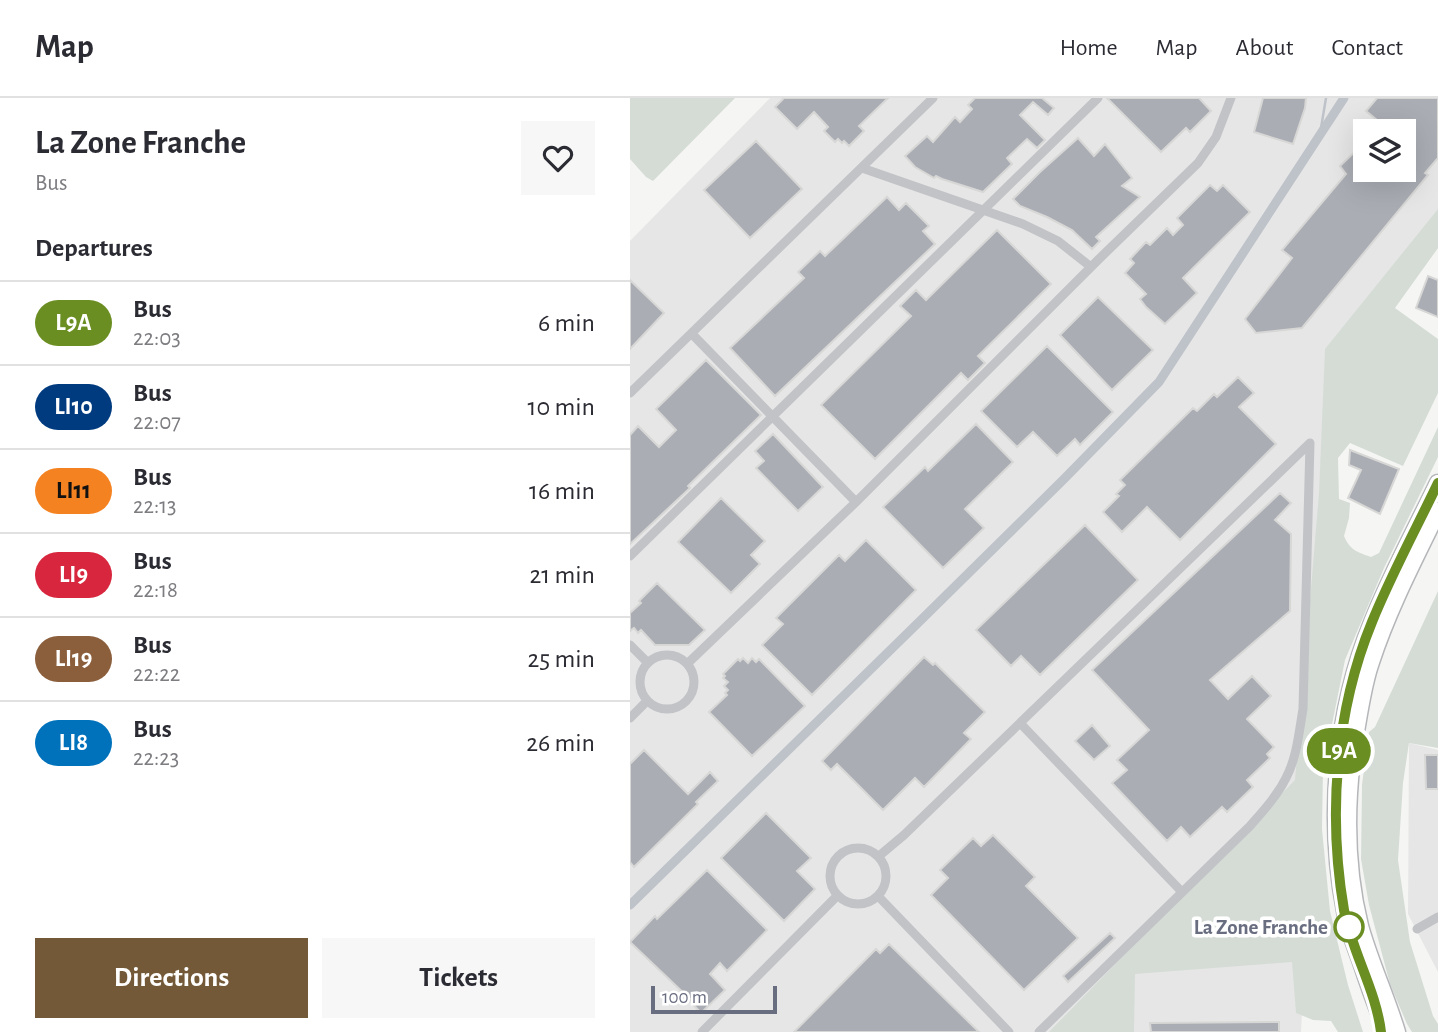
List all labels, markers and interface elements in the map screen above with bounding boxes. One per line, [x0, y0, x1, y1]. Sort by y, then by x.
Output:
text: Map [35, 31, 94, 64]
text: Home [1060, 36, 1118, 60]
text: Map [1156, 36, 1198, 60]
text: About [1236, 36, 1293, 60]
text: Contact [1331, 36, 1403, 60]
map controls [1353, 119, 1416, 182]
button: layers [1353, 119, 1416, 182]
button: heart [521, 121, 595, 195]
text: La Zone Franche [35, 127, 246, 160]
text: Bus [35, 172, 68, 195]
text: Departures [35, 235, 153, 261]
text: Bus [133, 296, 172, 322]
text: 6 min [538, 310, 595, 336]
text: L9A [55, 311, 92, 335]
text: 22:03 [133, 327, 181, 350]
text: Bus [133, 380, 172, 406]
text: 10 min [528, 394, 595, 420]
text: LI10 [54, 395, 93, 419]
text: 22:07 [133, 411, 181, 434]
text: Bus [133, 464, 172, 490]
text: 16 min [529, 478, 595, 504]
text: LI11 [56, 479, 91, 503]
text: 22:13 [133, 495, 177, 518]
text: Bus [133, 548, 172, 574]
text: 21 min [529, 562, 595, 588]
text: LI9 [59, 563, 88, 587]
text: 22:18 [133, 579, 178, 602]
text: Bus [133, 632, 172, 658]
text: 25 min [528, 646, 595, 672]
text: LI19 [55, 647, 92, 671]
text: 22:22 [133, 663, 180, 686]
text: Bus [133, 716, 172, 742]
line badge: L9A [1299, 728, 1379, 774]
text: 26 min [526, 730, 595, 756]
text: LI8 [59, 731, 88, 755]
text: L9A [1321, 739, 1357, 763]
text: 22:23 [133, 747, 179, 770]
marker: La Zone Franche [1334, 912, 1364, 942]
place label: La Zone Franche [1194, 917, 1328, 938]
button: Directions [35, 938, 308, 1018]
button: Tickets [322, 938, 595, 1018]
scale bar [651, 983, 777, 1015]
text: 100 m [662, 988, 707, 1007]

